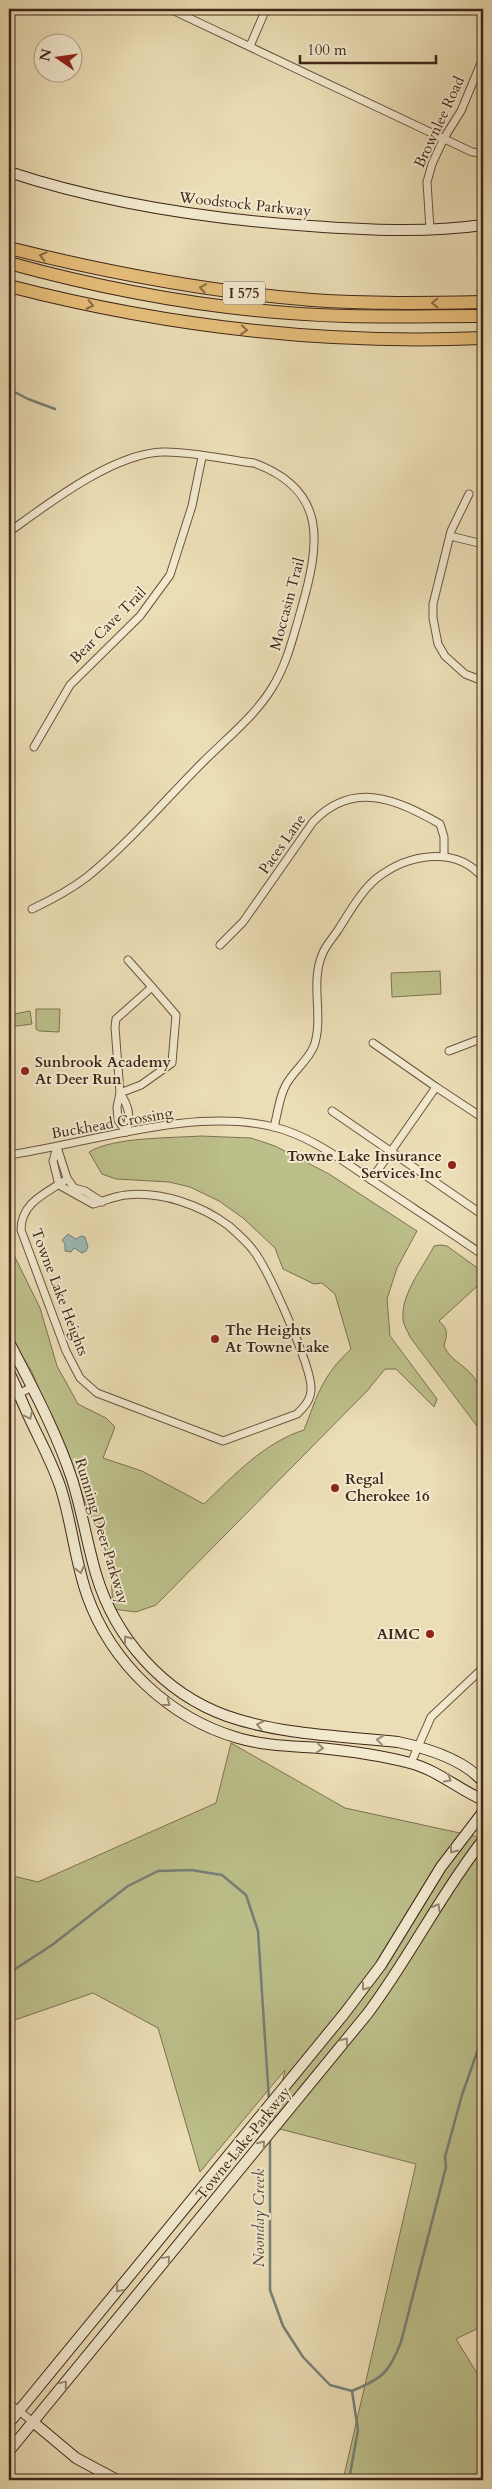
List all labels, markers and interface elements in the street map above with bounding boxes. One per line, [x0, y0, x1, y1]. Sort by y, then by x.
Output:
north arrow [32, 32, 82, 82]
scale bar [300, 32, 436, 64]
text: 100 m [307, 40, 347, 60]
text: N [35, 47, 56, 63]
street label: Brownlee Road [409, 73, 469, 171]
street label: Woodstock Parkway [177, 187, 312, 221]
one-way arrow [40, 252, 48, 262]
road number: I 575 [223, 282, 265, 304]
one-way arrow [198, 283, 207, 293]
one-way arrow [430, 298, 438, 308]
one-way arrow [86, 299, 95, 310]
one-way arrow [240, 324, 248, 335]
street label: Moccasin Trail [265, 555, 309, 653]
street label: Bear Cave Trail [65, 582, 151, 668]
street label: Paces Lane [254, 810, 310, 878]
place label: Sunbrook Academy At Deer Run [35, 1052, 172, 1089]
marker: Sunbrook Academy At Deer Run [19, 1065, 31, 1077]
street label: Buckhead Crossing [50, 1102, 175, 1144]
place label: Towne Lake Insurance Services Inc [287, 1146, 442, 1183]
marker: Towne Lake Insurance Services Inc [446, 1159, 458, 1171]
street label: Towne Lake Heights [26, 1225, 94, 1359]
place label: The Heights At Towne Lake [225, 1320, 329, 1357]
marker: The Heights At Towne Lake [209, 1333, 221, 1345]
one-way arrow [22, 1411, 33, 1420]
street label: Running Deer Parkway [70, 1456, 134, 1606]
place label: Regal Cherokee 16 [345, 1469, 430, 1506]
marker: Regal Cherokee 16 [329, 1482, 341, 1494]
one-way arrow [74, 1565, 85, 1574]
place label: AIMC [377, 1624, 420, 1644]
marker: AIMC [424, 1628, 436, 1640]
one-way arrow [124, 1635, 133, 1645]
one-way arrow [161, 1697, 170, 1705]
one-way arrow [255, 1720, 264, 1731]
one-way arrow [376, 1735, 384, 1746]
one-way arrow [316, 1743, 324, 1754]
one-way arrow [443, 1773, 452, 1783]
one-way arrow [450, 1844, 459, 1854]
one-way arrow [430, 1904, 440, 1913]
one-way arrow [362, 1981, 371, 1991]
one-way arrow [340, 2038, 348, 2047]
street label: Towne Lake Parkway [191, 2082, 295, 2204]
one-way arrow [256, 2140, 265, 2149]
water label: Noonday Creek [248, 2169, 270, 2267]
one-way arrow [162, 2256, 170, 2265]
one-way arrow [116, 2283, 125, 2292]
one-way arrow [58, 2381, 66, 2390]

